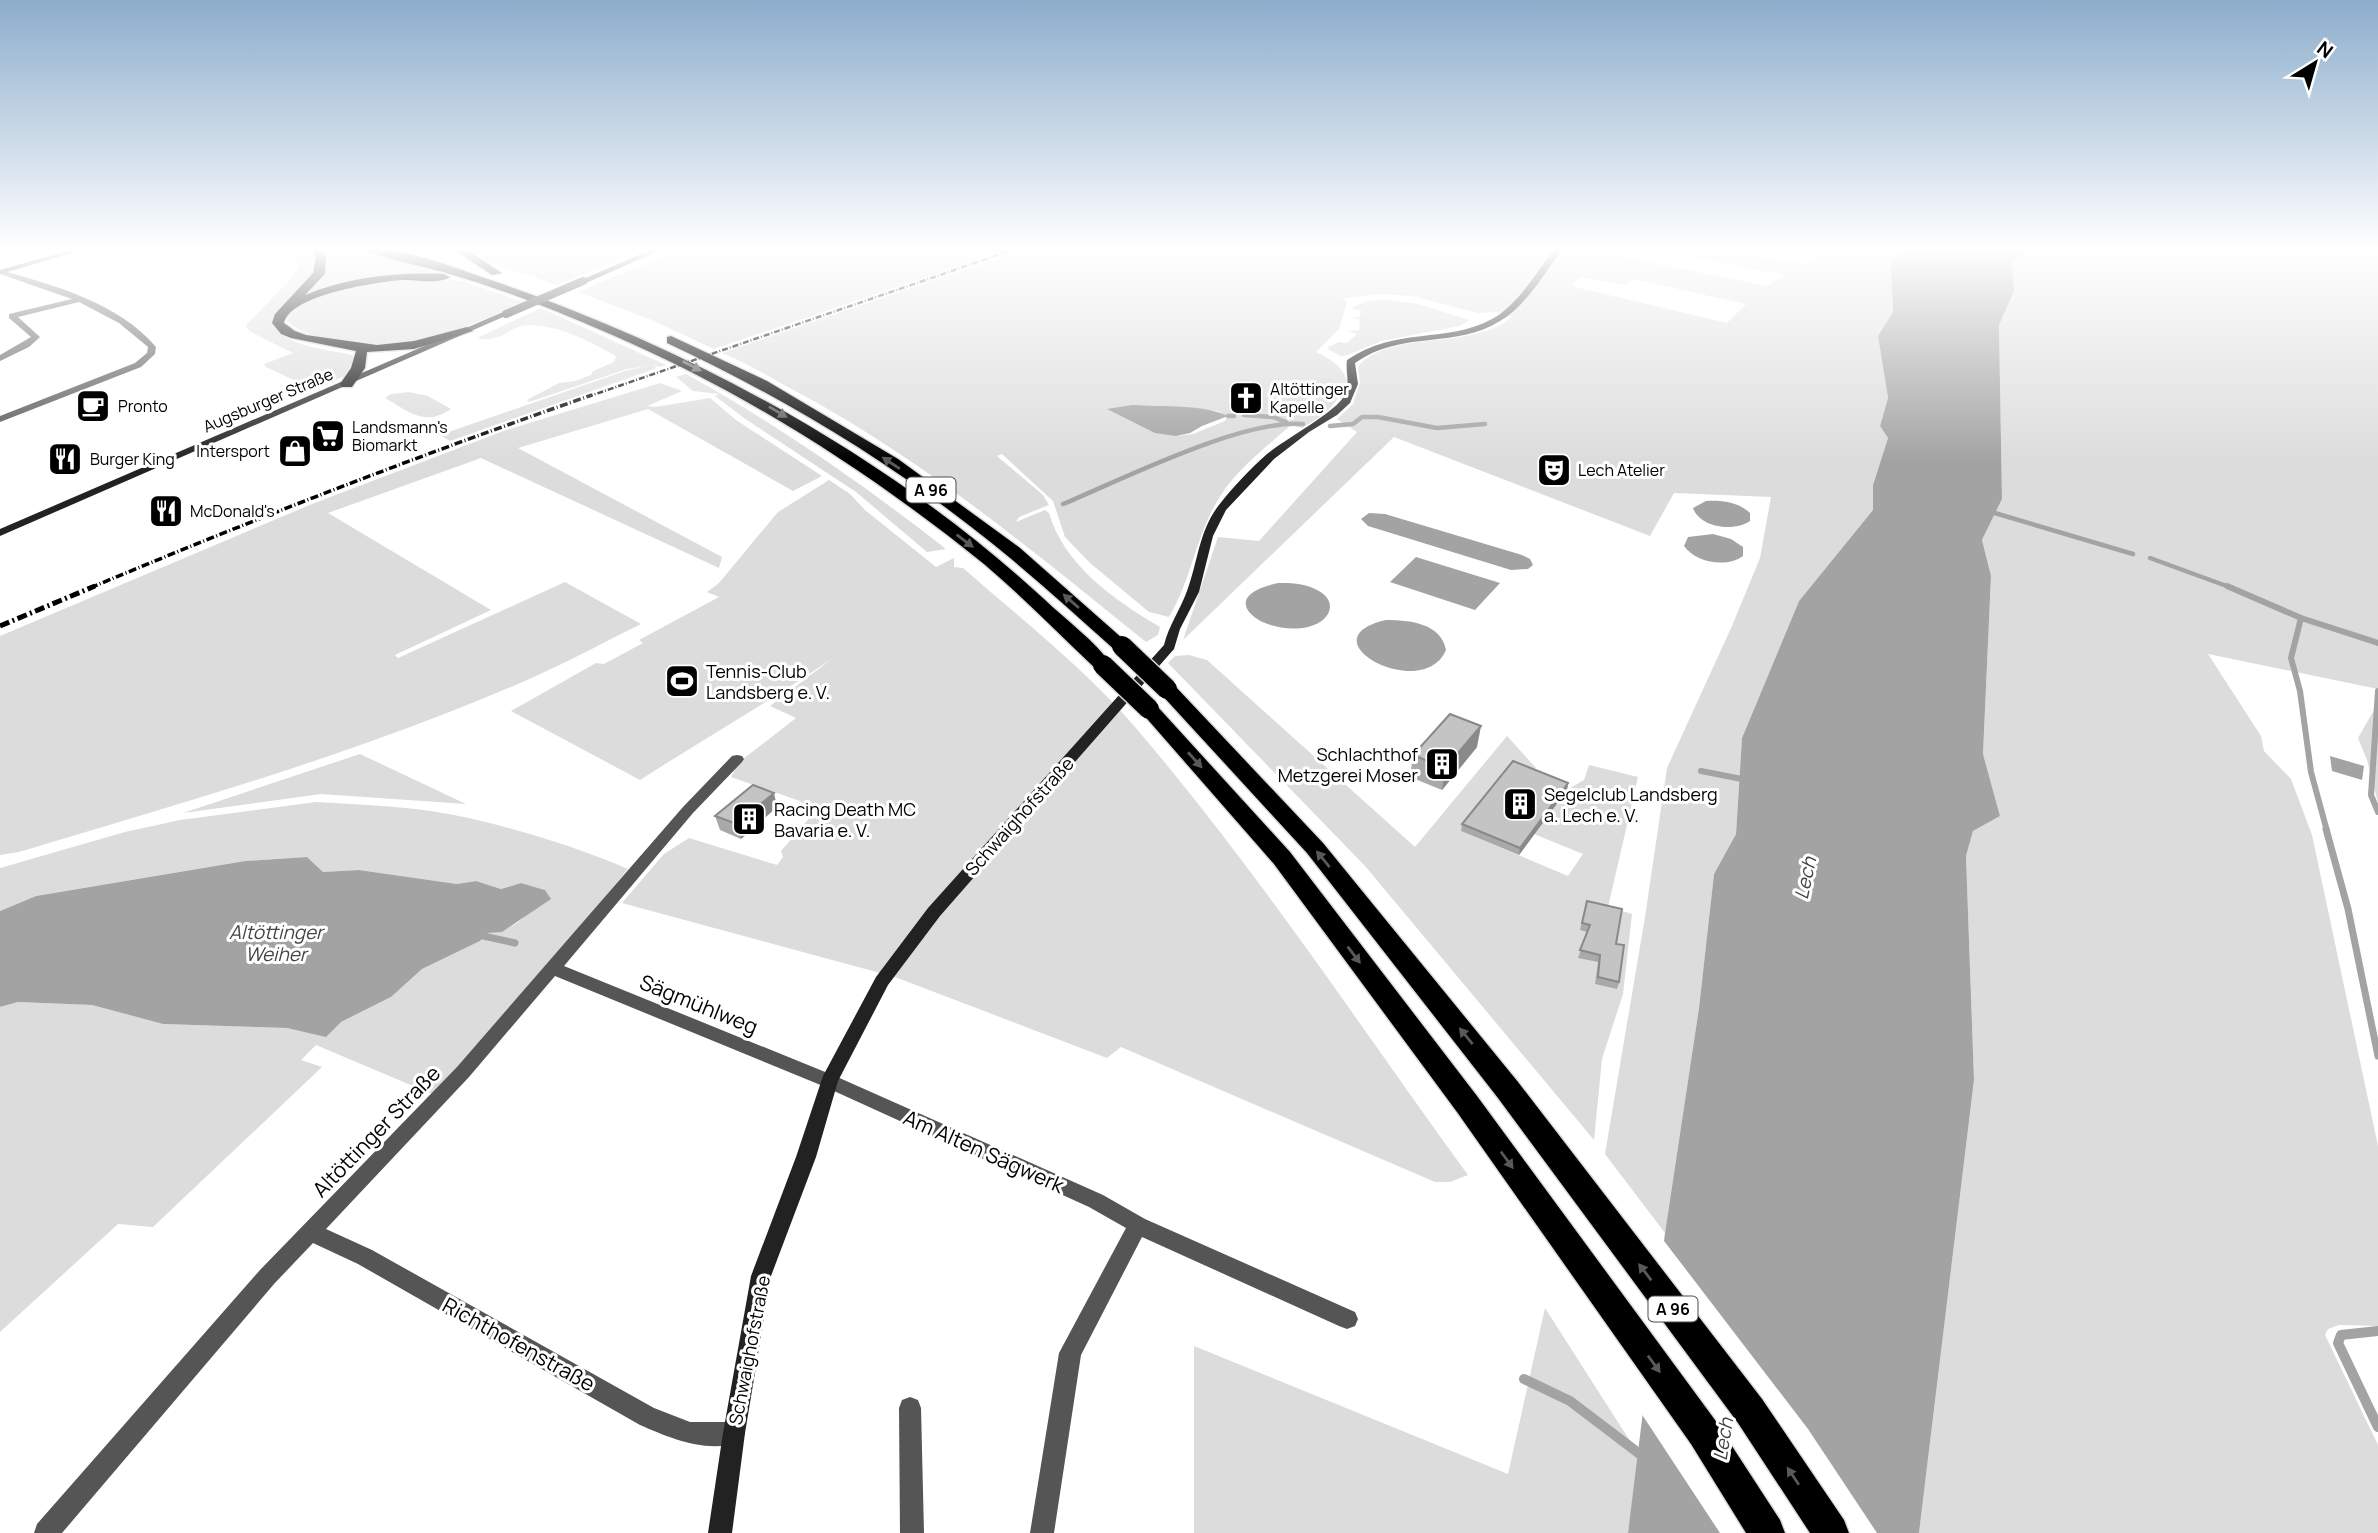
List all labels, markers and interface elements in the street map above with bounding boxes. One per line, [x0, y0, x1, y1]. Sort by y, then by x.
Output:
north arrow [2280, 28, 2350, 98]
text: N [2312, 35, 2339, 64]
one-way arrow [682, 360, 702, 371]
street label: Augsburger Straße [200, 363, 336, 437]
place label: Altöttinger Kapelle [1270, 378, 1349, 418]
church icon: Altöttinger Kapelle [1227, 379, 1265, 417]
cafe icon: Pronto [74, 387, 112, 425]
place label: Pronto [118, 395, 168, 417]
one-way arrow [768, 406, 787, 419]
place label: Landsmann's Biomarkt [352, 416, 448, 456]
supermarket icon: Landsmann's Biomarkt [309, 417, 347, 455]
shop icon: Intersport [276, 432, 314, 470]
restaurant icon: Burger King [46, 440, 84, 478]
place label: Intersport [196, 440, 270, 462]
place label: Burger King [90, 448, 175, 470]
theatre icon: Lech Atelier [1535, 451, 1573, 489]
one-way arrow [881, 456, 900, 469]
place label: Lech Atelier [1578, 459, 1665, 481]
road number: A 96 [906, 477, 956, 503]
restaurant icon: McDonald's [147, 492, 185, 530]
place label: McDonald's [190, 500, 275, 522]
one-way arrow [955, 534, 973, 549]
one-way arrow [1062, 594, 1079, 609]
place label: Tennis-Club Landsberg e. V. [706, 659, 830, 704]
sports icon: Tennis-Club Landsberg e. V. [663, 662, 701, 700]
place label: Schlachthof Metzgerei Moser [1278, 742, 1419, 787]
building icon: Schlachthof Metzgerei Moser [1423, 745, 1461, 783]
one-way arrow [1186, 751, 1202, 768]
street label: Schwaighofstraße [959, 752, 1079, 880]
place label: Segelclub Landsberg a. Lech e. V. [1544, 782, 1718, 827]
building icon: Segelclub Landsberg a. Lech e. V. [1501, 785, 1539, 823]
place label: Racing Death MC Bavaria e. V. [774, 797, 916, 842]
building icon: Racing Death MC Bavaria e. V. [730, 800, 768, 838]
one-way arrow [1316, 851, 1331, 869]
water label: Lech [1788, 854, 1822, 902]
water label: Altöttinger Weiher [229, 919, 325, 967]
one-way arrow [1347, 945, 1362, 963]
street label: Sägmühlweg [636, 968, 762, 1040]
one-way arrow [1458, 1028, 1473, 1046]
street label: Altöttinger Straße [306, 1059, 446, 1203]
street label: Am Alten Sägwerk [899, 1103, 1069, 1199]
one-way arrow [1500, 1151, 1514, 1169]
one-way arrow [1639, 1263, 1653, 1281]
street label: Schwaighofstraße [723, 1273, 775, 1427]
street label: Richthofenstraße [438, 1291, 600, 1397]
road number: A 96 [1648, 1296, 1698, 1322]
one-way arrow [1647, 1355, 1661, 1373]
water label: Lech [1707, 1415, 1739, 1462]
one-way arrow [1786, 1467, 1800, 1485]

